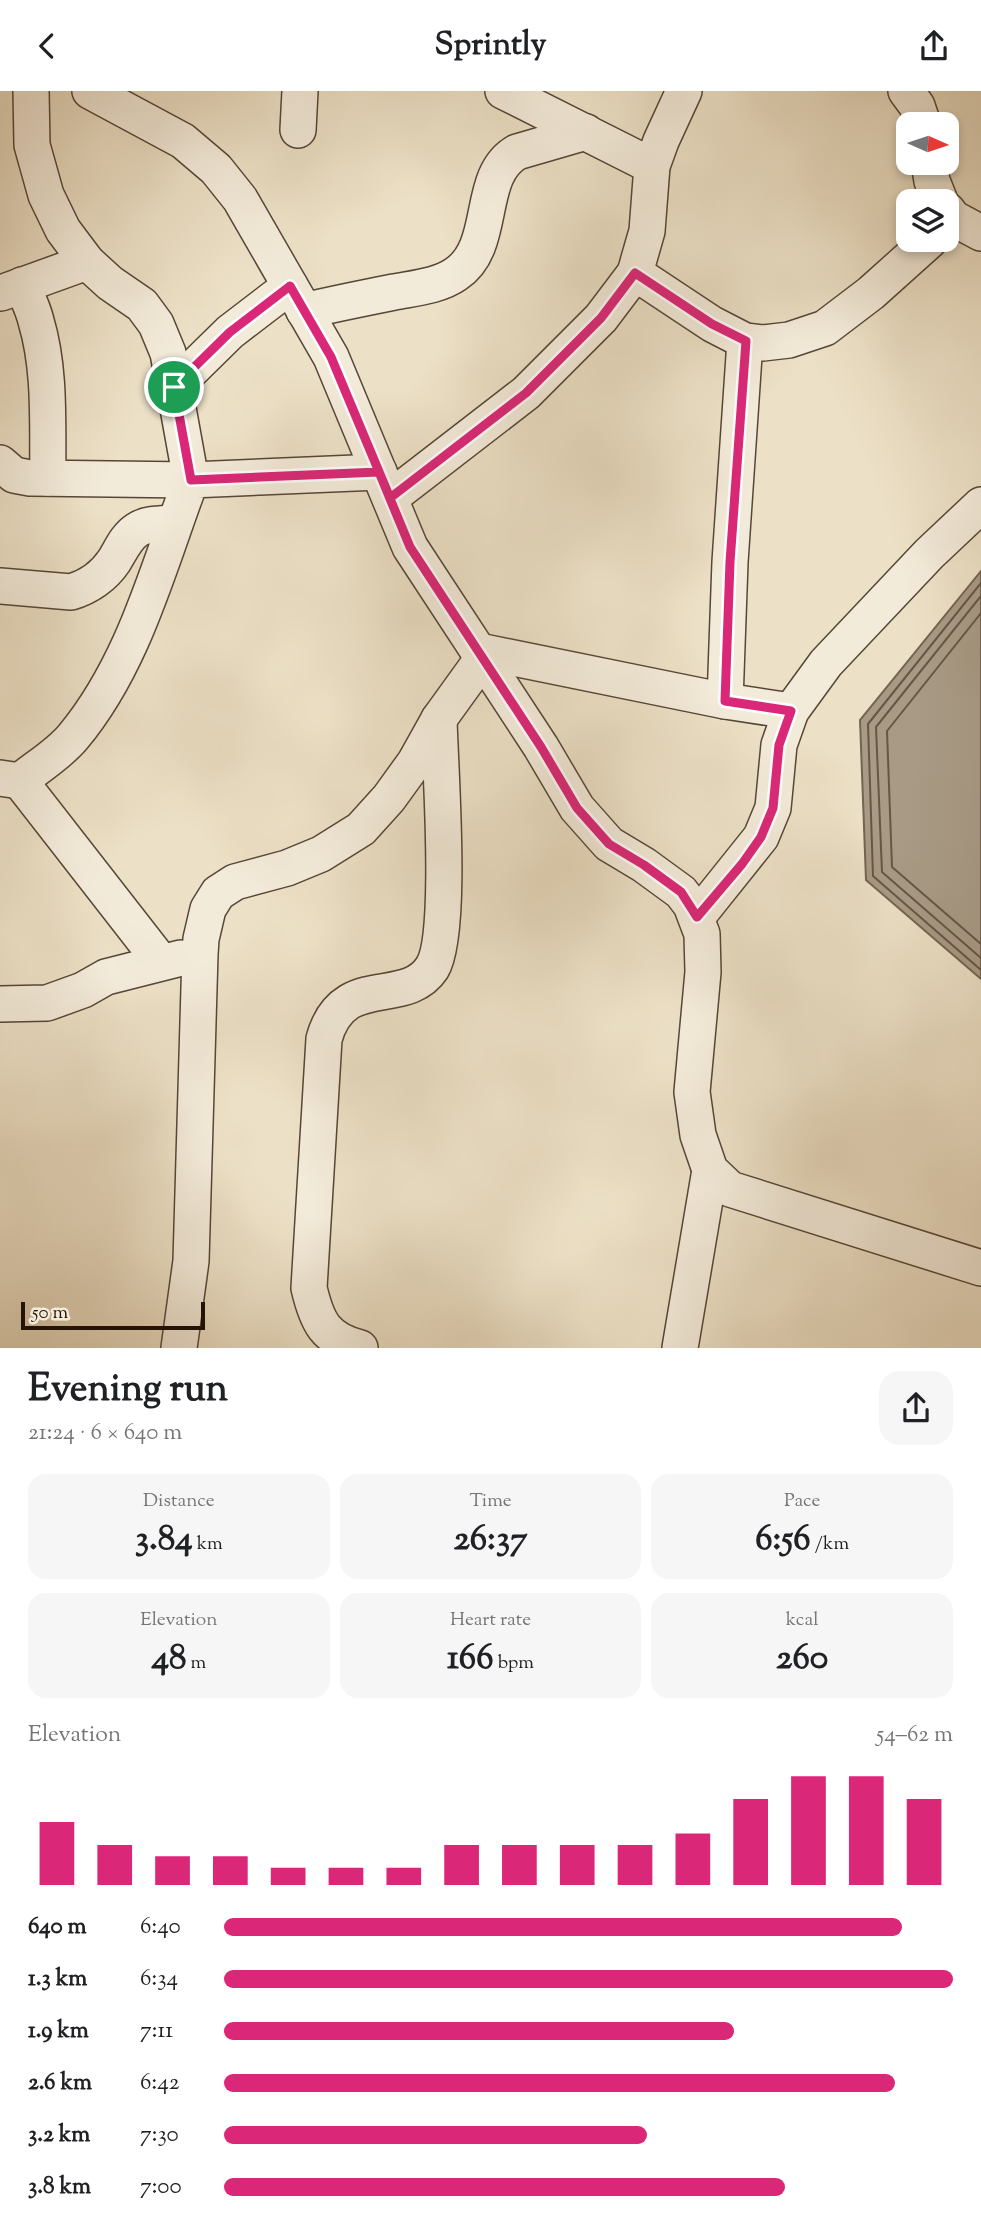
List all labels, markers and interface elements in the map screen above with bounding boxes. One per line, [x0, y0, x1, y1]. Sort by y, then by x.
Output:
text: Sprintly [434, 23, 547, 69]
icon: back [28, 27, 66, 65]
icon: share [915, 27, 953, 65]
north arrow [896, 112, 959, 175]
map controls [896, 112, 959, 252]
button: layers [896, 189, 959, 252]
pin [144, 357, 204, 417]
icon: arrive [155, 368, 193, 406]
scale bar [21, 1299, 205, 1331]
text: 50 m [32, 1300, 68, 1327]
text: Evening run [28, 1364, 228, 1418]
button: share [879, 1371, 953, 1445]
text: 21:24 · 6 × 640 m [28, 1417, 182, 1450]
text: Distance [143, 1488, 215, 1515]
text: Time [469, 1488, 512, 1515]
text: Pace [784, 1488, 820, 1515]
text: 3.84 [135, 1515, 193, 1566]
text: 26:37 [453, 1515, 528, 1566]
text: 6:56 [755, 1515, 811, 1566]
text: km [193, 1531, 223, 1558]
text: /km [811, 1531, 849, 1558]
text: Elevation [140, 1607, 217, 1634]
text: Heart rate [450, 1607, 531, 1634]
text: kcal [786, 1607, 818, 1634]
text: 48 [151, 1634, 187, 1685]
text: 166 [447, 1634, 494, 1685]
text: 260 [776, 1634, 828, 1685]
text: m [187, 1650, 206, 1677]
text: bpm [494, 1650, 534, 1677]
text: Elevation [28, 1719, 121, 1752]
text: 54–62 m [876, 1719, 953, 1752]
text: 640 m [28, 1911, 86, 1944]
text: 6:40 [140, 1911, 181, 1944]
text: 1.3 km [28, 1963, 87, 1996]
text: 6:34 [140, 1963, 178, 1996]
text: 1.9 km [28, 2015, 89, 2048]
text: 7:11 [140, 2015, 173, 2048]
text: 2.6 km [28, 2067, 92, 2100]
text: 6:42 [140, 2067, 180, 2100]
text: 3.2 km [28, 2119, 90, 2152]
text: 7:30 [140, 2119, 179, 2152]
text: 3.8 km [28, 2171, 91, 2204]
text: 7:00 [140, 2171, 182, 2204]

